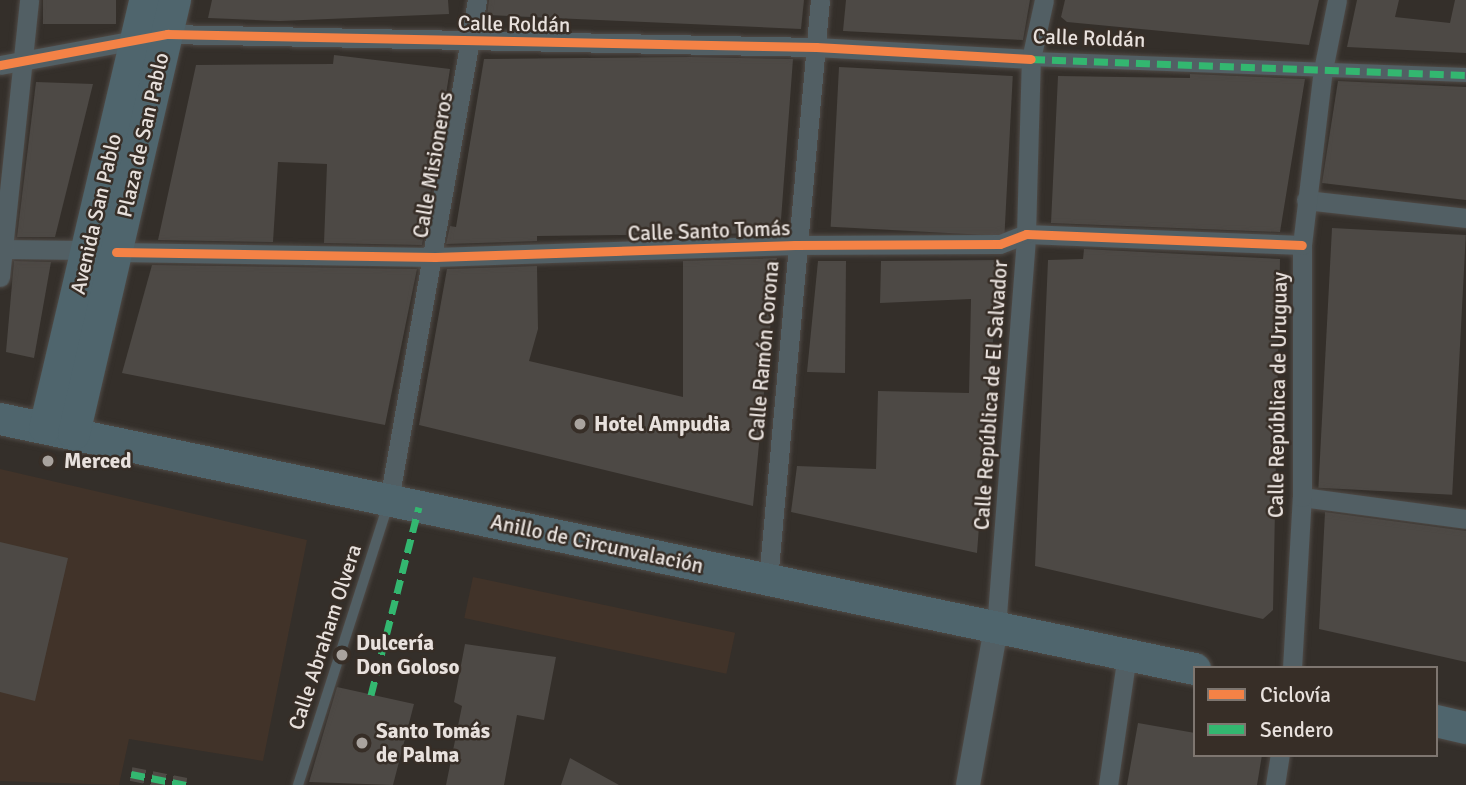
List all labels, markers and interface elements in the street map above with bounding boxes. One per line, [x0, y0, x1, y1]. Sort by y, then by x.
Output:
street label: Calle Roldán [457, 10, 571, 38]
street label: Calle Roldán [1032, 23, 1146, 53]
street label: Plaza de San Pablo [112, 50, 174, 220]
street label: Calle Misioneros [408, 90, 458, 240]
street label: Avenida San Pablo [65, 131, 127, 297]
street label: Calle Santo Tomás [627, 216, 791, 246]
street label: Calle República de El Salvador [969, 259, 1013, 531]
street label: Calle Ramón Corona [744, 260, 784, 442]
street label: Calle República de Uruguay [1263, 272, 1293, 518]
place label: Hotel Ampudia [594, 411, 730, 437]
marker: Hotel Ampudia [572, 416, 588, 432]
place label: Merced [64, 448, 132, 474]
marker: Merced [38, 451, 58, 471]
street label: Anillo de Circunvalación [488, 509, 706, 579]
street label: Calle Abraham Olvera [283, 541, 367, 733]
place label: Dulcería Don Goloso [356, 630, 459, 680]
marker: Dulcería Don Goloso [334, 647, 350, 663]
legend [1193, 666, 1438, 757]
text: Ciclovía [1260, 682, 1331, 708]
text: Sendero [1260, 717, 1334, 743]
place label: Santo Tomás de Palma [376, 718, 490, 768]
marker: Santo Tomás de Palma [354, 735, 370, 751]

